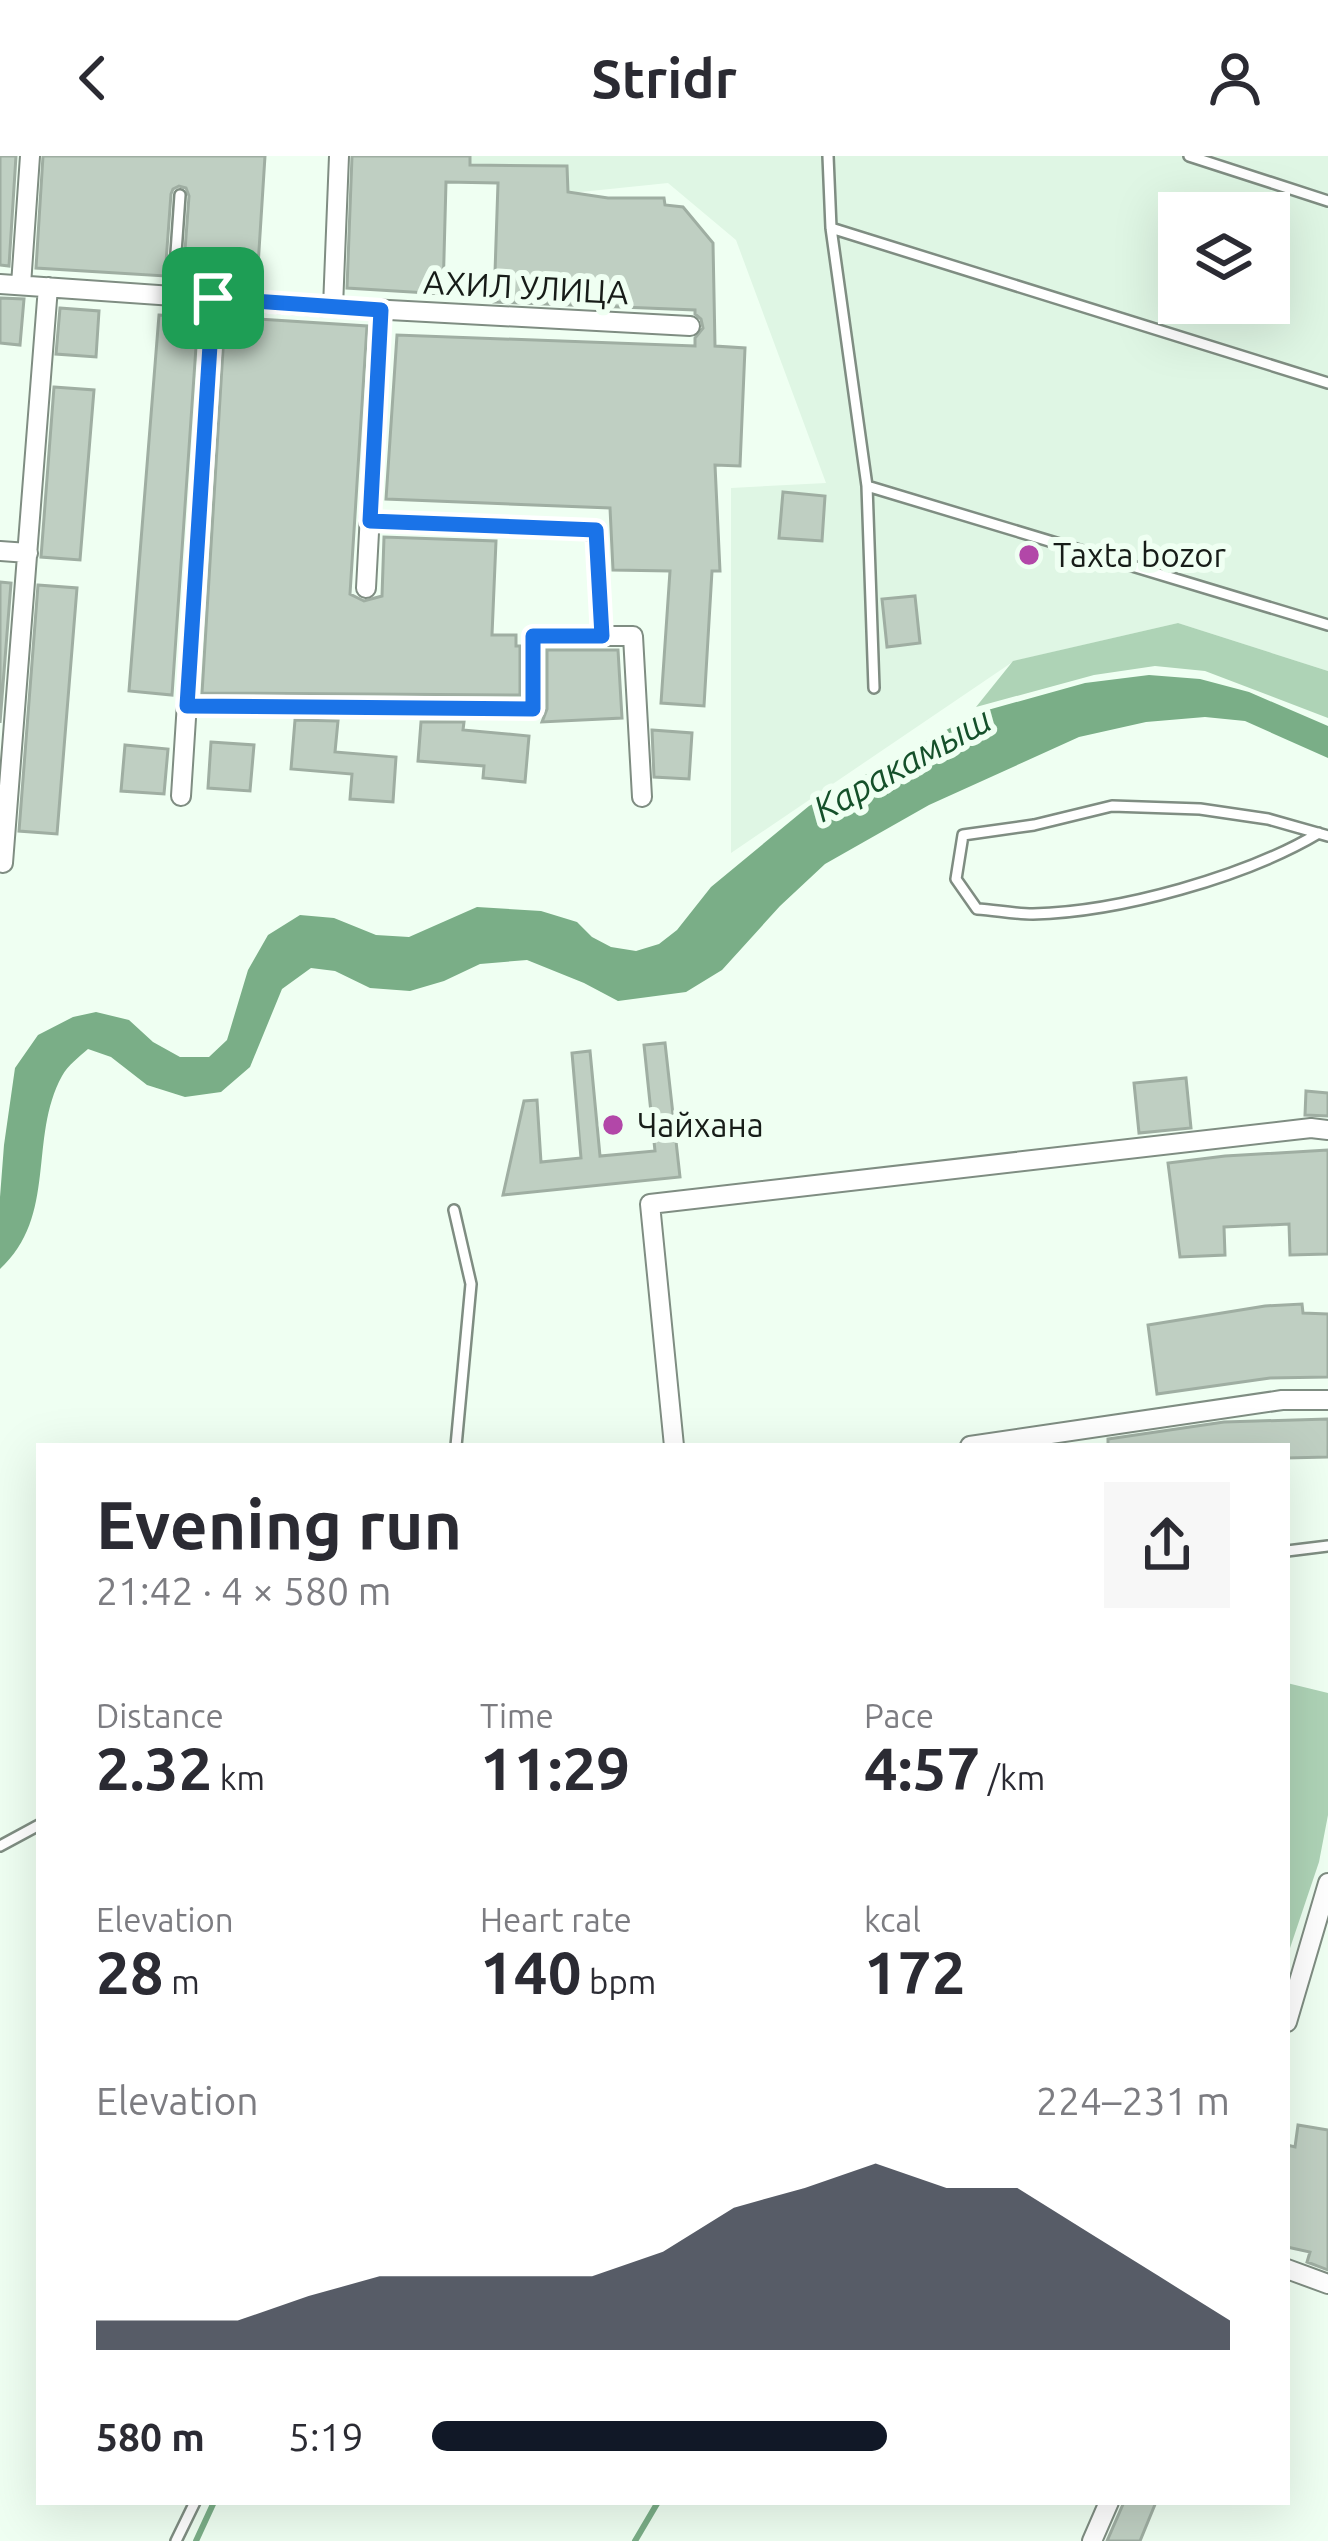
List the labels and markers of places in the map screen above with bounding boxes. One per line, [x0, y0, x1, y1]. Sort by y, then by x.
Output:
pin [162, 247, 264, 349]
place label: Taxta bozor [1053, 536, 1227, 573]
marker: Taxta bozor [1016, 542, 1042, 568]
place label: Чайхана [637, 1106, 764, 1143]
marker: Чайхана [600, 1112, 626, 1138]

